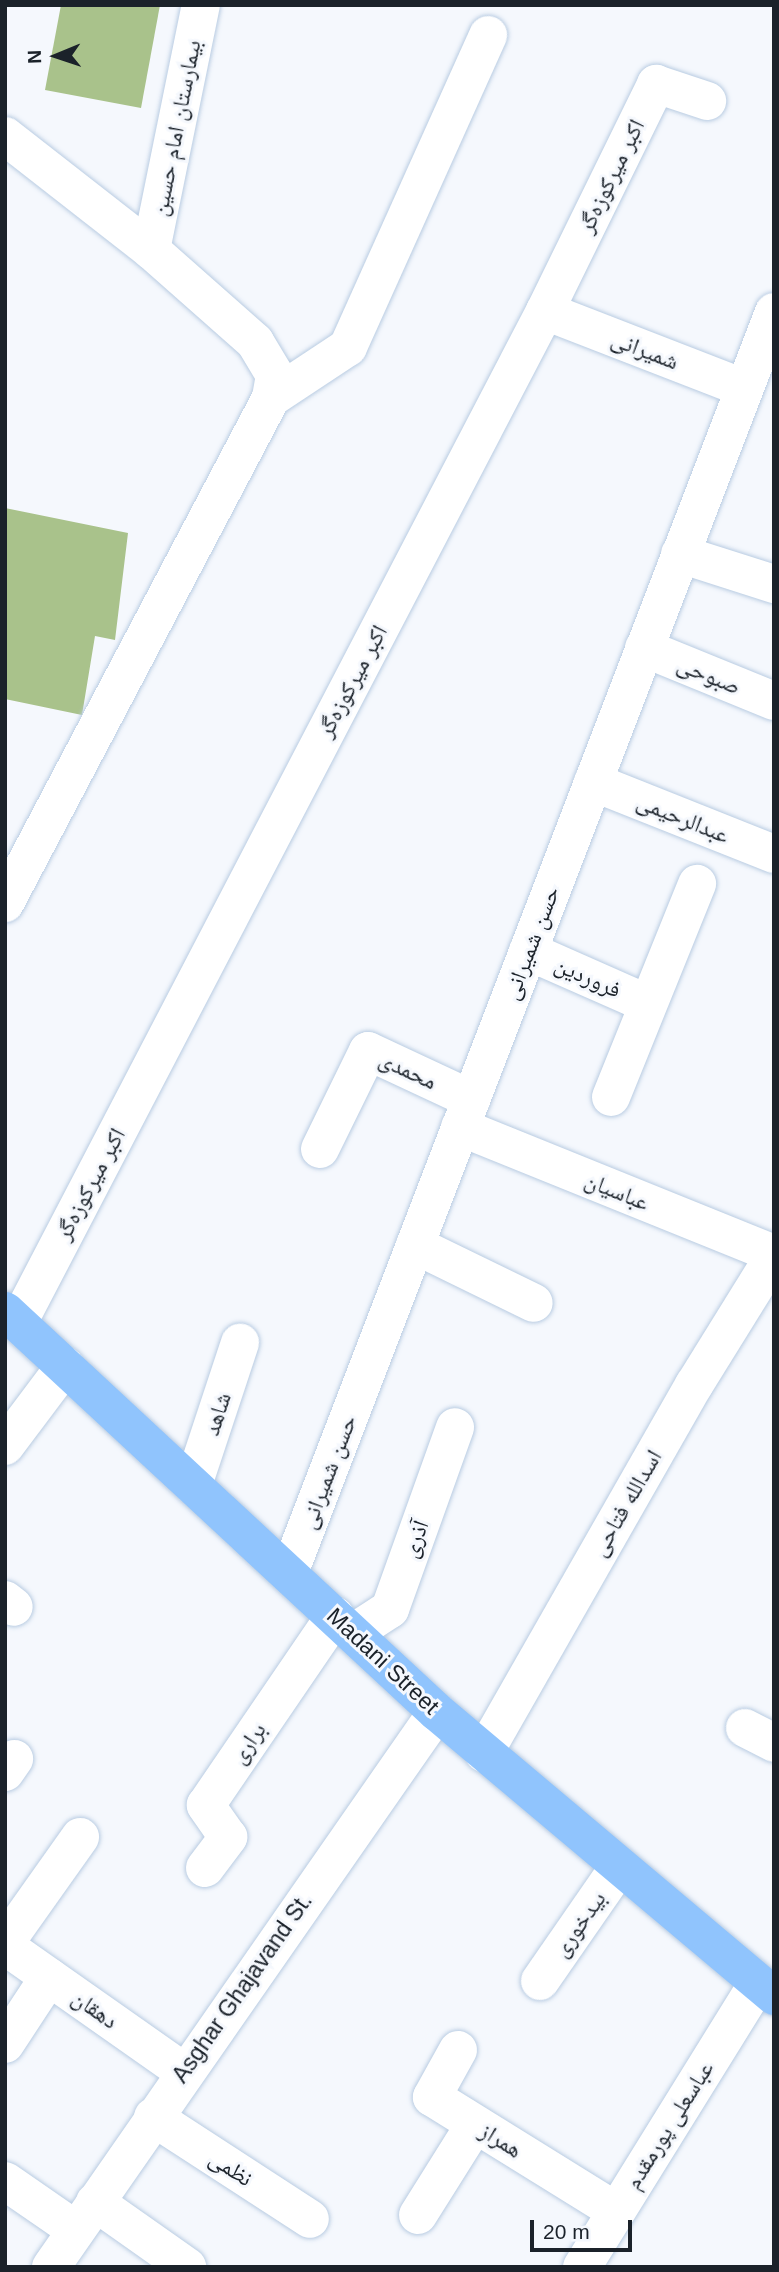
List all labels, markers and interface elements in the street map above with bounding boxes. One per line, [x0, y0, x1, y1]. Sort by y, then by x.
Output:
north arrow [21, 21, 91, 91]
street label: بیمارستان امام حسین [145, 38, 207, 218]
text: N [24, 50, 45, 64]
street label: اکبر میرکوزه‌گر [572, 115, 650, 237]
street label: شمیرانی [607, 325, 683, 375]
street label: اکبر میرکوزه‌گر [311, 620, 393, 742]
street label: صبوحی [673, 650, 745, 700]
street label: عبدالرحیمی [633, 787, 733, 849]
street label: حسن شمیرانی [497, 882, 565, 1004]
street label: فروردین [551, 950, 625, 1004]
street label: محمدی [375, 1045, 441, 1095]
street label: اکبر میرکوزه‌گر [49, 1123, 131, 1245]
street label: عباسیان [581, 1166, 653, 1216]
street label: شاهد [197, 1389, 237, 1439]
street label: حسن شمیرانی [294, 1411, 362, 1533]
street label: اسدالله فتاحی [584, 1445, 668, 1561]
street label: آذری [396, 1516, 434, 1562]
street label: Madani Street [321, 1602, 445, 1720]
street label: براری [224, 1717, 272, 1769]
street label: بیدخوری [546, 1886, 612, 1962]
street label: Asghar Ghajavand St. [166, 1888, 318, 2088]
street label: دهقان [67, 1984, 123, 2034]
street label: عباسعلی پورمقدم [619, 2056, 719, 2194]
street label: همراز [475, 2116, 527, 2164]
street label: نظمی [204, 2144, 258, 2192]
scale bar [534, 2206, 636, 2250]
text: 20 m [543, 2220, 590, 2243]

